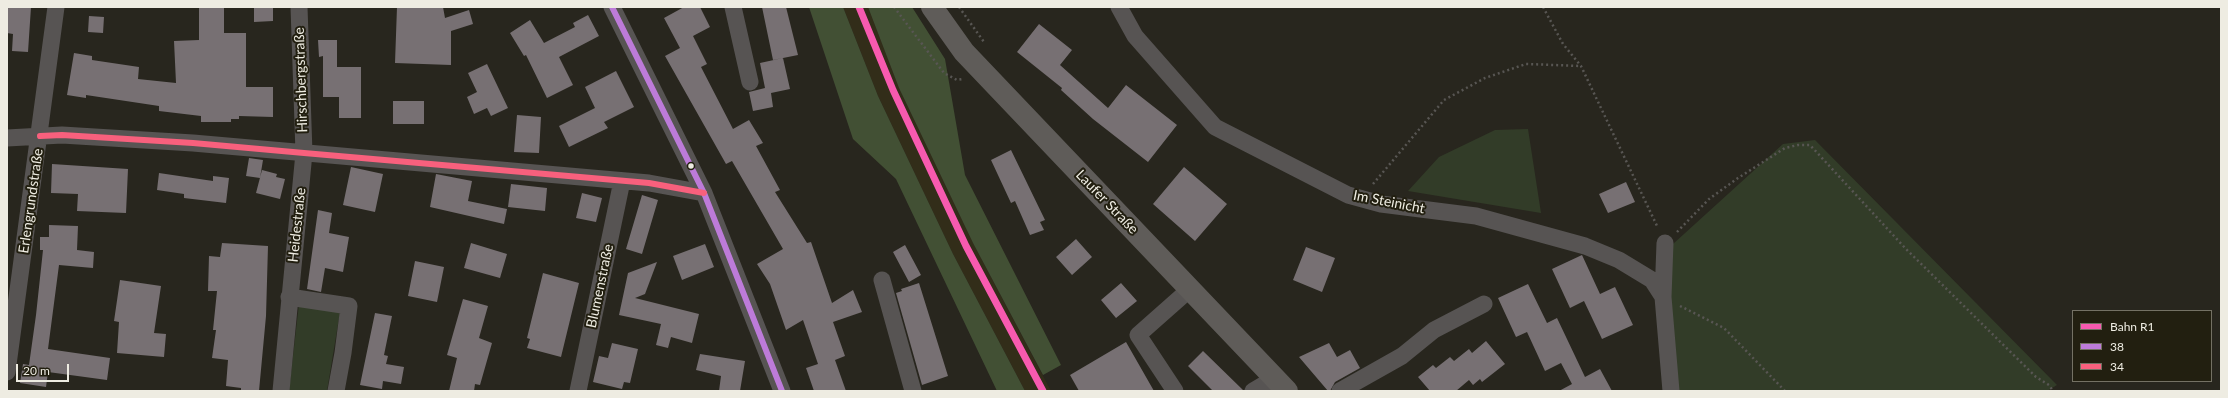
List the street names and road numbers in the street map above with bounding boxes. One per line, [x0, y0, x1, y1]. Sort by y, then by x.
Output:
street label: Hirschbergstraße [291, 27, 311, 133]
street label: Erlengrundstraße [15, 147, 47, 255]
street label: Laufer Straße [1072, 167, 1142, 237]
street label: Heidestraße [285, 187, 309, 263]
street label: Im Steinicht [1352, 187, 1426, 217]
street label: Blumenstraße [583, 243, 617, 329]

